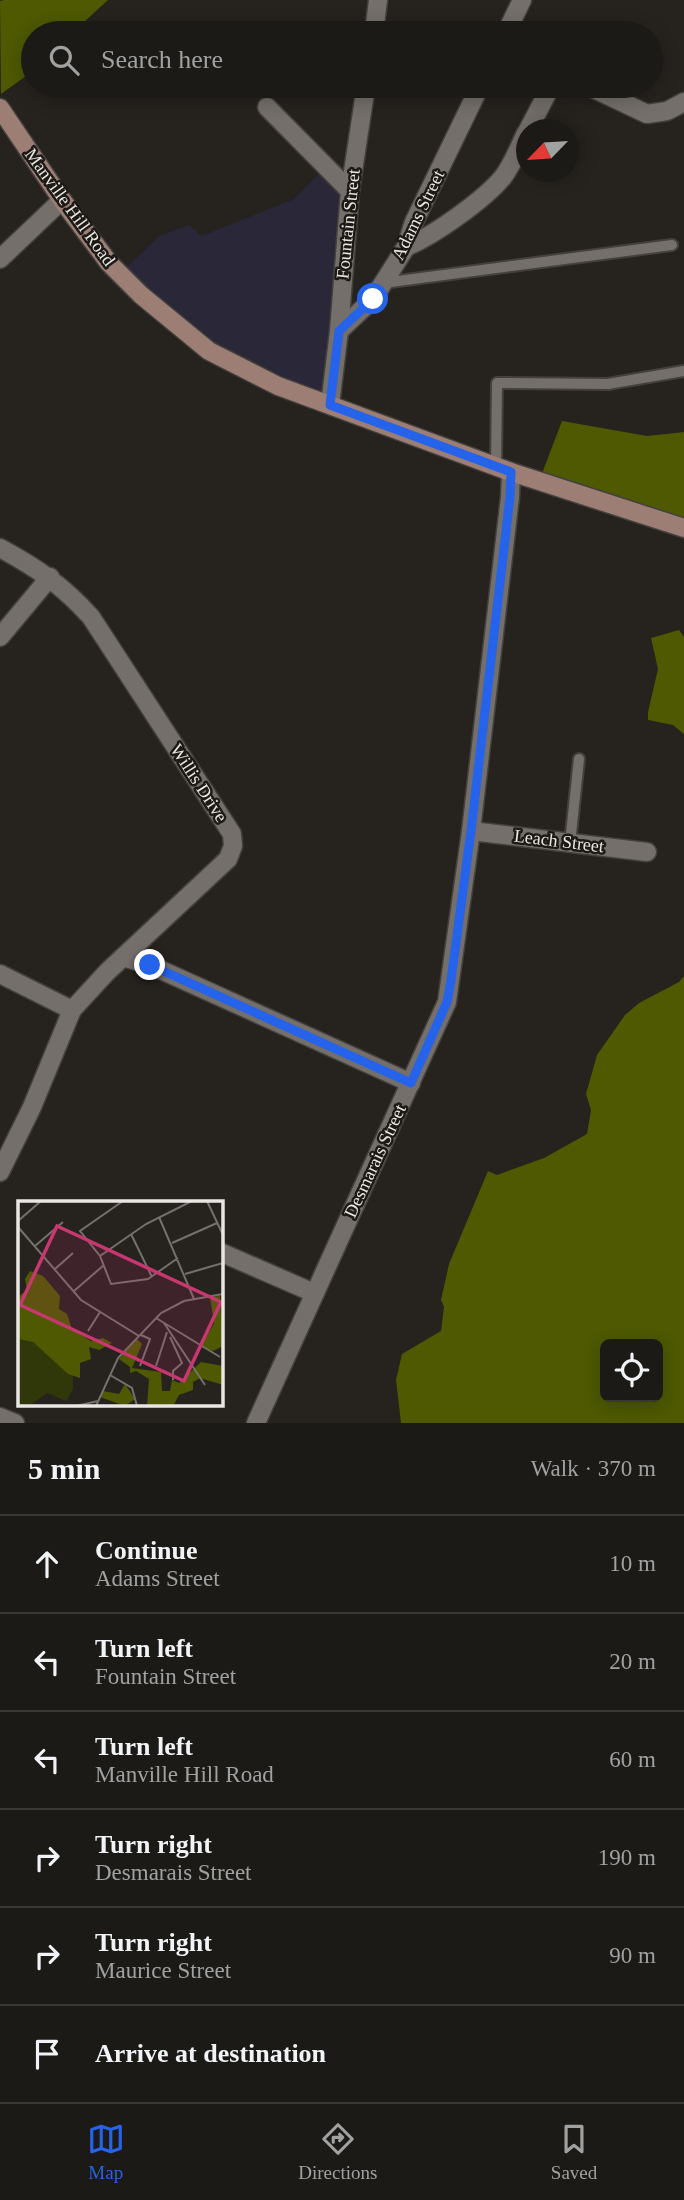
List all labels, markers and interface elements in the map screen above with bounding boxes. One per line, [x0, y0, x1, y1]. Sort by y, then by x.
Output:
search box [21, 21, 663, 98]
icon: search [45, 41, 83, 79]
text: Search here [101, 45, 223, 74]
north arrow [516, 119, 579, 182]
street label: Manville Hill Road [21, 144, 119, 270]
street label: Adams Street [388, 167, 448, 263]
street label: Fountain Street [332, 168, 364, 280]
route start [357, 283, 388, 314]
street label: Willis Drive [166, 740, 232, 826]
street label: Leach Street [513, 826, 605, 856]
route end [134, 949, 165, 980]
street label: Desmarais Street [340, 1101, 410, 1221]
inset map [18, 1201, 222, 1406]
map controls [600, 1339, 663, 1402]
button: locate [600, 1339, 663, 1402]
text: 5 min [28, 1452, 101, 1485]
text: Walk · 370 m [531, 1456, 656, 1481]
text: Continue [95, 1536, 198, 1565]
icon: ahead [28, 1545, 66, 1583]
text: 10 m [609, 1551, 656, 1576]
text: Adams Street [95, 1566, 220, 1591]
text: Turn left [95, 1634, 193, 1663]
icon: left [28, 1643, 66, 1681]
text: 20 m [609, 1649, 656, 1674]
text: Fountain Street [95, 1664, 236, 1689]
text: Turn left [95, 1732, 193, 1761]
icon: left [28, 1741, 66, 1779]
text: 60 m [609, 1747, 656, 1772]
text: Manville Hill Road [95, 1762, 274, 1787]
text: Turn right [95, 1830, 212, 1859]
icon: right [28, 1839, 66, 1877]
text: 190 m [598, 1845, 656, 1870]
text: Desmarais Street [95, 1860, 251, 1885]
text: Turn right [95, 1928, 212, 1957]
icon: right [28, 1937, 66, 1975]
text: 90 m [609, 1943, 656, 1968]
text: Maurice Street [95, 1958, 231, 1983]
icon: arrive [28, 2035, 66, 2073]
text: Arrive at destination [95, 2039, 326, 2068]
tab: Map [87, 2120, 125, 2184]
tab: Directions [298, 2120, 377, 2184]
tab: Saved [551, 2120, 597, 2184]

